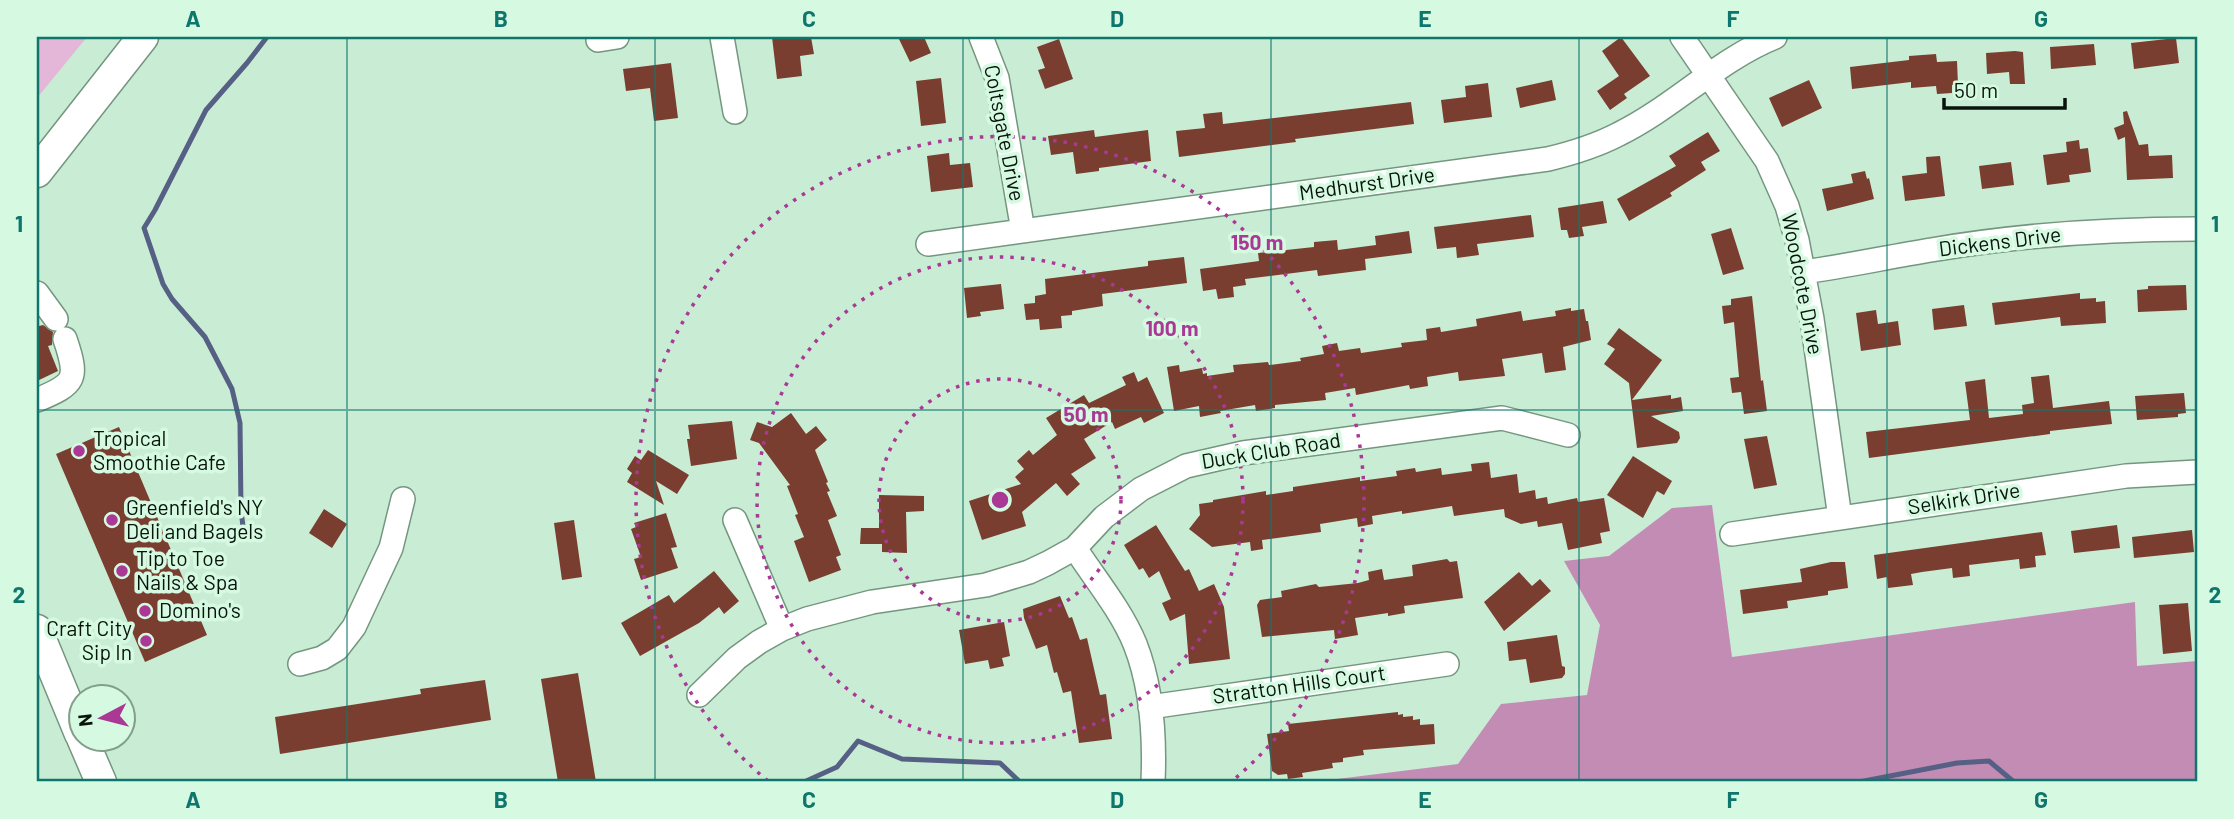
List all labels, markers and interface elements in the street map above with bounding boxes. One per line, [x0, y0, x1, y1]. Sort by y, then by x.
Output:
text: A [185, 4, 201, 32]
text: B [494, 4, 508, 32]
text: C [802, 4, 816, 32]
text: D [1110, 4, 1124, 32]
text: E [1418, 4, 1432, 32]
text: F [1727, 4, 1740, 32]
text: G [2034, 4, 2048, 32]
street label: Coltsgate Drive [980, 63, 1031, 203]
scale bar [1944, 66, 2064, 110]
text: 50 m [1954, 77, 1998, 102]
street label: Medhurst Drive [1297, 161, 1436, 204]
text: 1 [15, 209, 23, 237]
text: 1 [2211, 209, 2219, 237]
street label: Woodcote Drive [1778, 211, 1829, 357]
street label: Dickens Drive [1937, 221, 2062, 260]
text: 150 m [1231, 229, 1283, 254]
text: 100 m [1145, 315, 1199, 340]
text: 50 m [1063, 401, 1109, 426]
place label: Tropical Smoothie Cafe [93, 425, 226, 474]
street label: Duck Club Road [1199, 426, 1342, 473]
marker: Tropical Smoothie Cafe [71, 443, 87, 459]
street label: Selkirk Drive [1906, 476, 2022, 519]
centre of rings [988, 488, 1012, 512]
place label: Greenfield's NY Deli and Bagels [126, 494, 263, 543]
marker: Greenfield's NY Deli and Bagels [104, 512, 120, 528]
place label: Tip to Toe Nails & Spa [136, 545, 238, 594]
marker: Tip to Toe Nails & Spa [114, 563, 130, 579]
text: 2 [13, 580, 25, 608]
text: 2 [2209, 580, 2221, 608]
place label: Domino's [159, 597, 241, 622]
marker: Domino's [137, 603, 153, 619]
place label: Craft City Sip In [46, 615, 132, 664]
marker: Craft City Sip In [138, 633, 154, 649]
street label: Stratton Hills Court [1211, 659, 1387, 708]
north arrow [66, 682, 136, 752]
text: N [72, 712, 97, 728]
text: A [185, 785, 201, 813]
text: B [494, 785, 508, 813]
text: C [802, 785, 816, 813]
text: D [1110, 785, 1124, 813]
text: E [1418, 785, 1432, 813]
text: F [1727, 785, 1740, 813]
text: G [2034, 785, 2048, 813]

